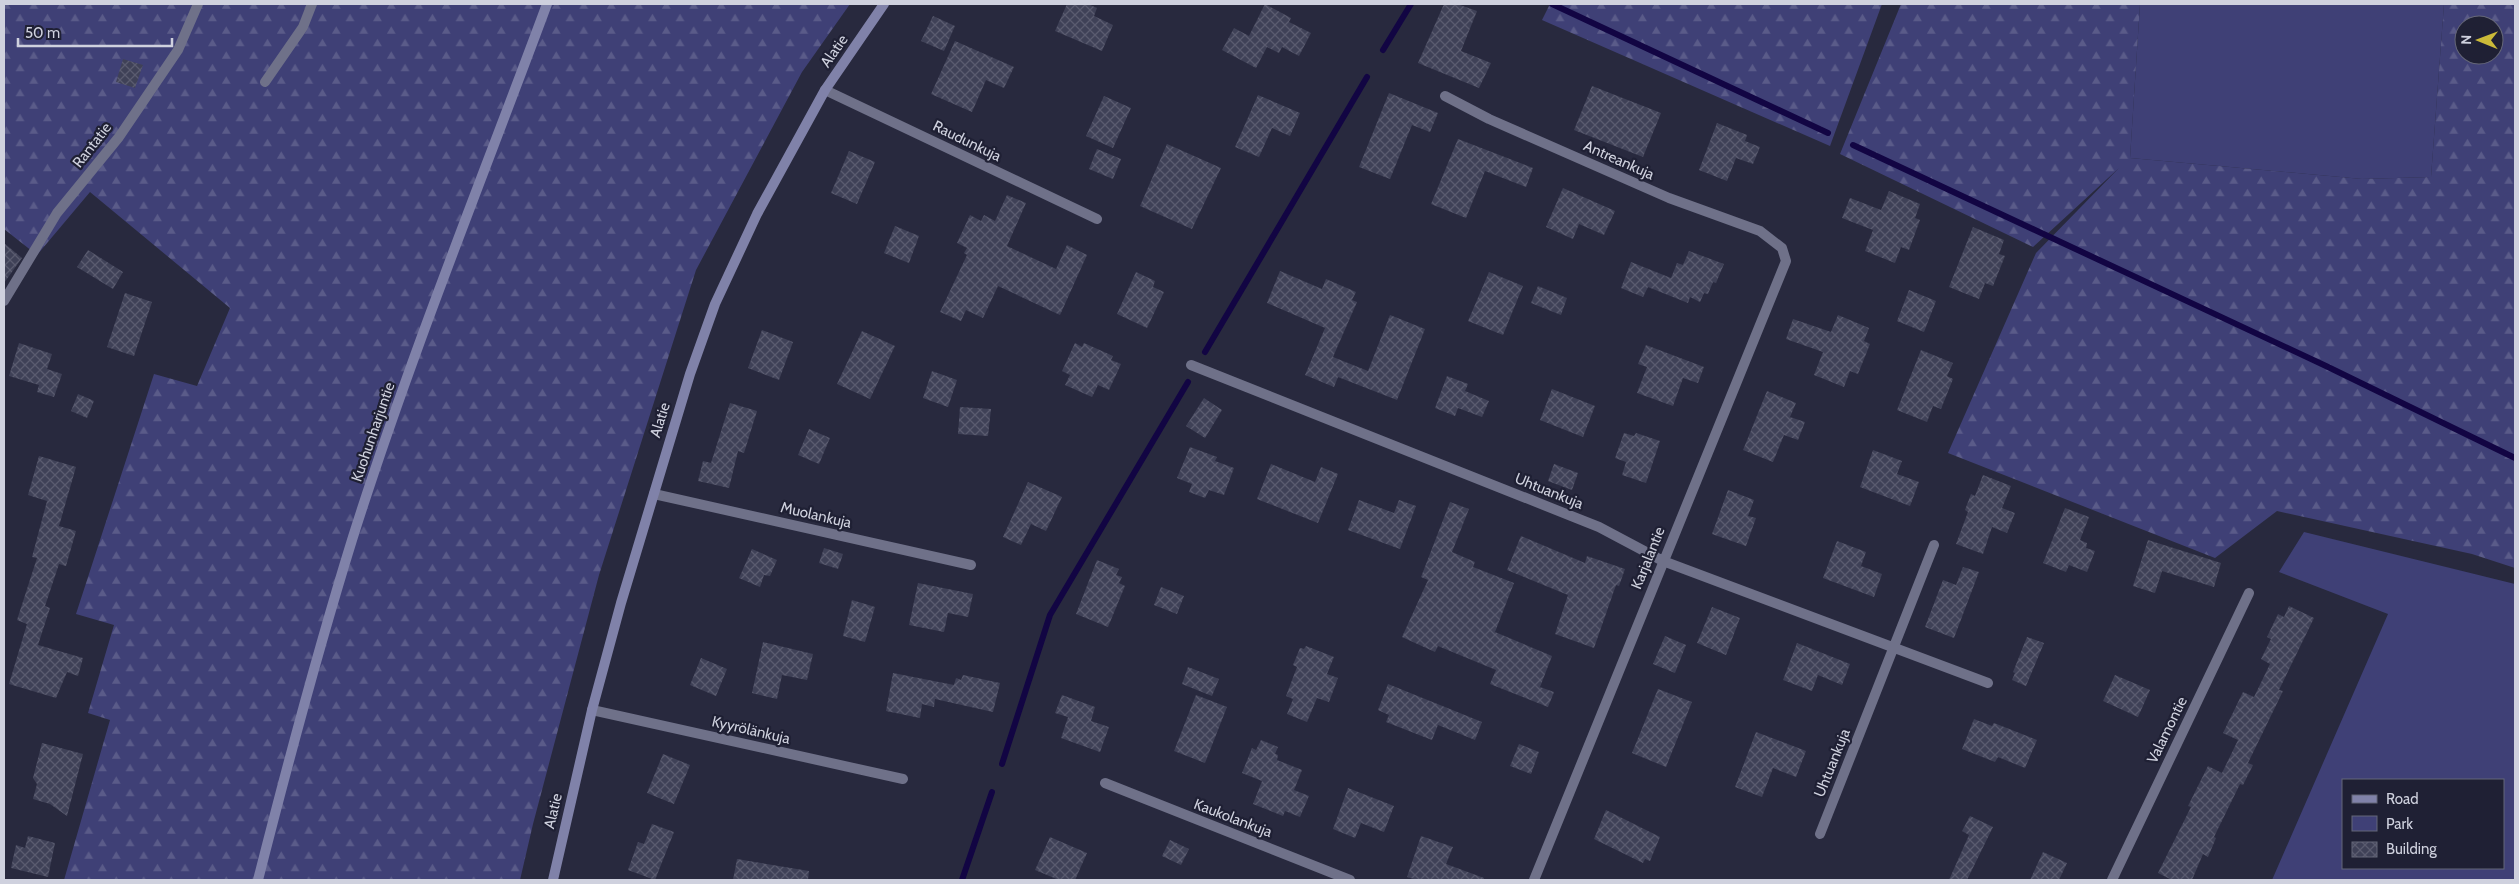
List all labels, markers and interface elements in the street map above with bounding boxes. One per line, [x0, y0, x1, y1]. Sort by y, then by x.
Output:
scale bar [18, 15, 171, 47]
north arrow [2454, 15, 2504, 65]
text: 50 m [25, 24, 60, 42]
street label: Alatie [816, 31, 852, 71]
text: N [2457, 35, 2475, 45]
street label: Raudunkuja [930, 117, 1005, 166]
street label: Rantatie [69, 119, 115, 171]
street label: Antreankuja [1581, 136, 1658, 184]
street label: Kuohunharjuntie [348, 380, 399, 484]
street label: Alatie [646, 400, 674, 440]
street label: Uhtuankuja [1512, 469, 1587, 513]
street label: Muolankuja [779, 498, 854, 532]
street label: Karjalantie [1627, 524, 1669, 592]
street label: Valamontie [2143, 693, 2191, 766]
street label: Kyyrölänkuja [710, 712, 793, 748]
street label: Uhtuankuja [1810, 725, 1854, 800]
legend [2342, 779, 2504, 869]
text: Road [2386, 790, 2419, 808]
street label: Alatie [540, 791, 566, 830]
street label: Kaukolankuja [1191, 795, 1275, 841]
text: Park [2386, 815, 2413, 833]
text: Building [2386, 840, 2437, 858]

